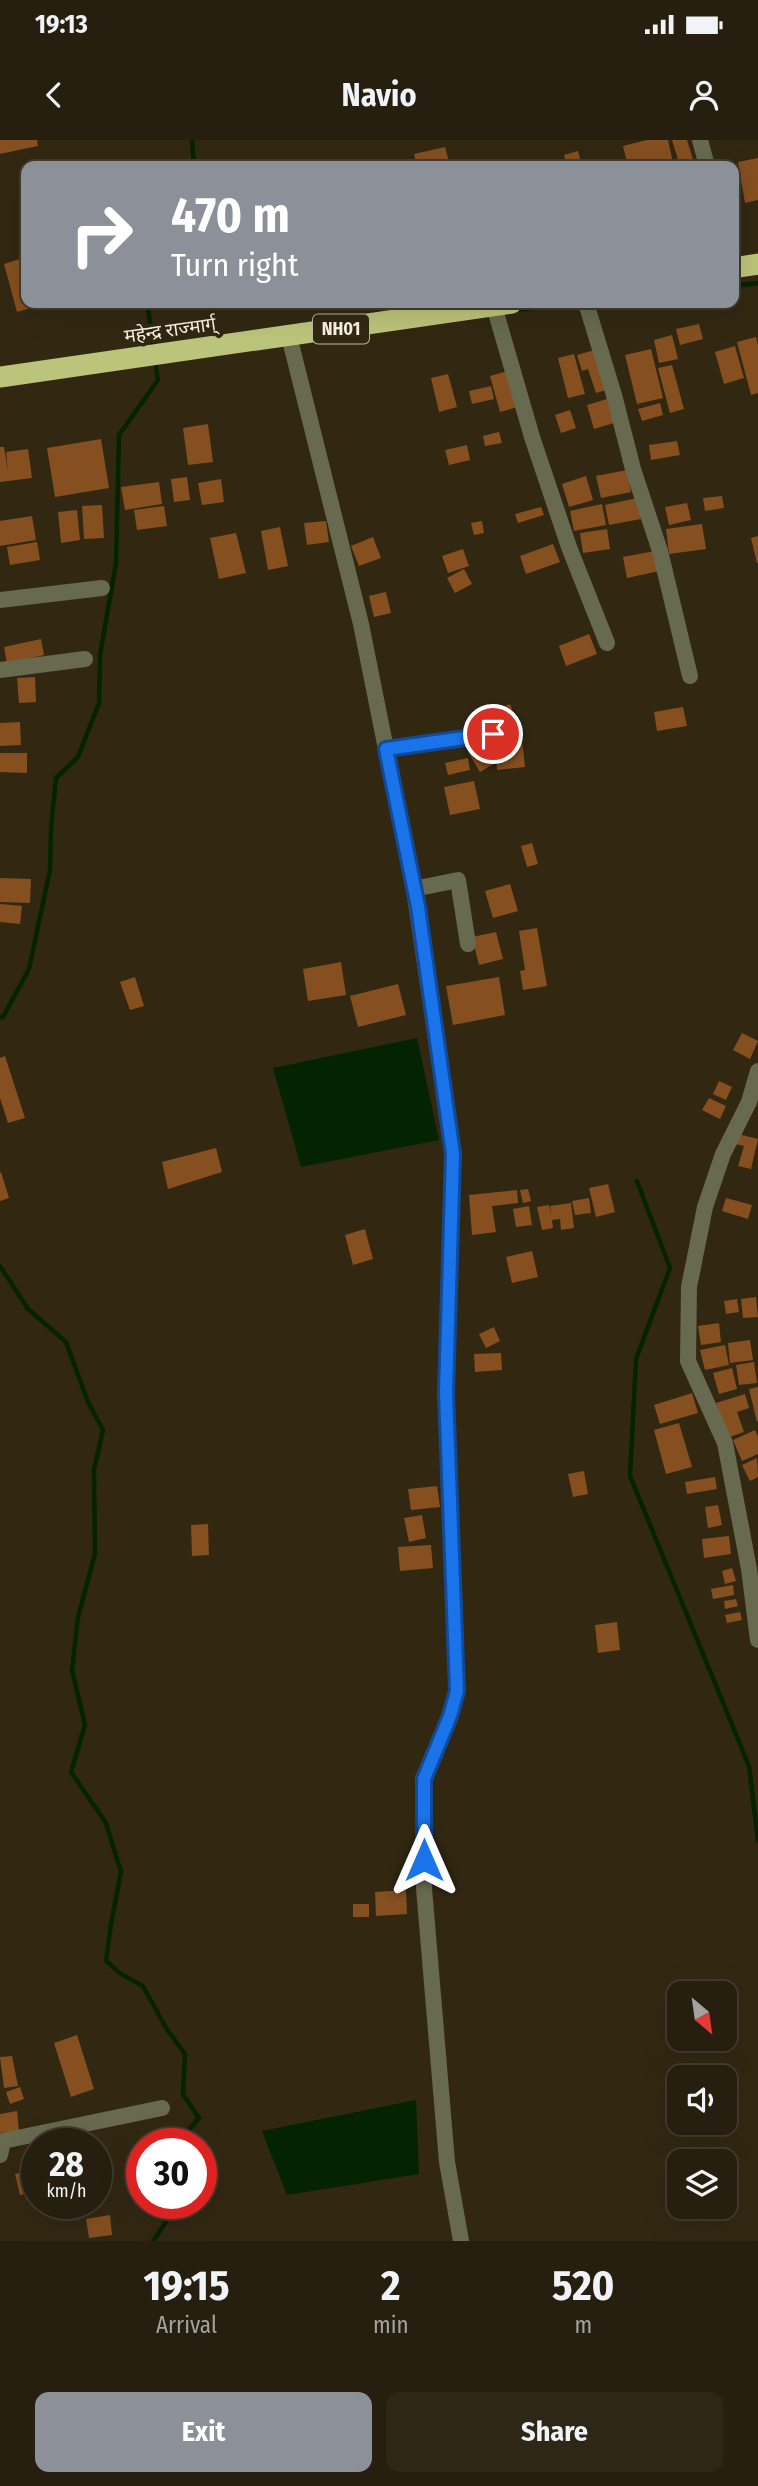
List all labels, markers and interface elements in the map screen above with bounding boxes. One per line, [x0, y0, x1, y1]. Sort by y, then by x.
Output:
text: 19:13 [35, 9, 88, 40]
icon: back [35, 76, 73, 114]
text: Navio [341, 76, 417, 114]
icon: person [685, 76, 723, 114]
text: 470 m [171, 186, 290, 245]
icon: right [56, 189, 147, 280]
text: Turn right [171, 246, 298, 284]
street label: महेन्द्र राज्मार्ग् [123, 312, 220, 348]
road number: NH01 [313, 314, 369, 344]
pin [463, 704, 523, 764]
icon: arrive [474, 715, 512, 753]
position arrow [387, 1823, 461, 1897]
north arrow [667, 1981, 737, 2051]
map controls [667, 1981, 737, 2219]
button: sound [667, 2065, 737, 2135]
speed limit sign: 30 [126, 2128, 217, 2219]
text: 28 [49, 2143, 84, 2185]
button: layers [667, 2149, 737, 2219]
text: km/h [46, 2180, 87, 2202]
text: 19:15 [143, 2261, 230, 2311]
text: 2 [381, 2261, 401, 2311]
text: 520 [552, 2261, 615, 2311]
text: Arrival [156, 2311, 217, 2339]
text: min [373, 2311, 409, 2339]
text: m [574, 2311, 592, 2339]
button: Exit [35, 2392, 372, 2472]
button: Share [386, 2392, 723, 2472]

